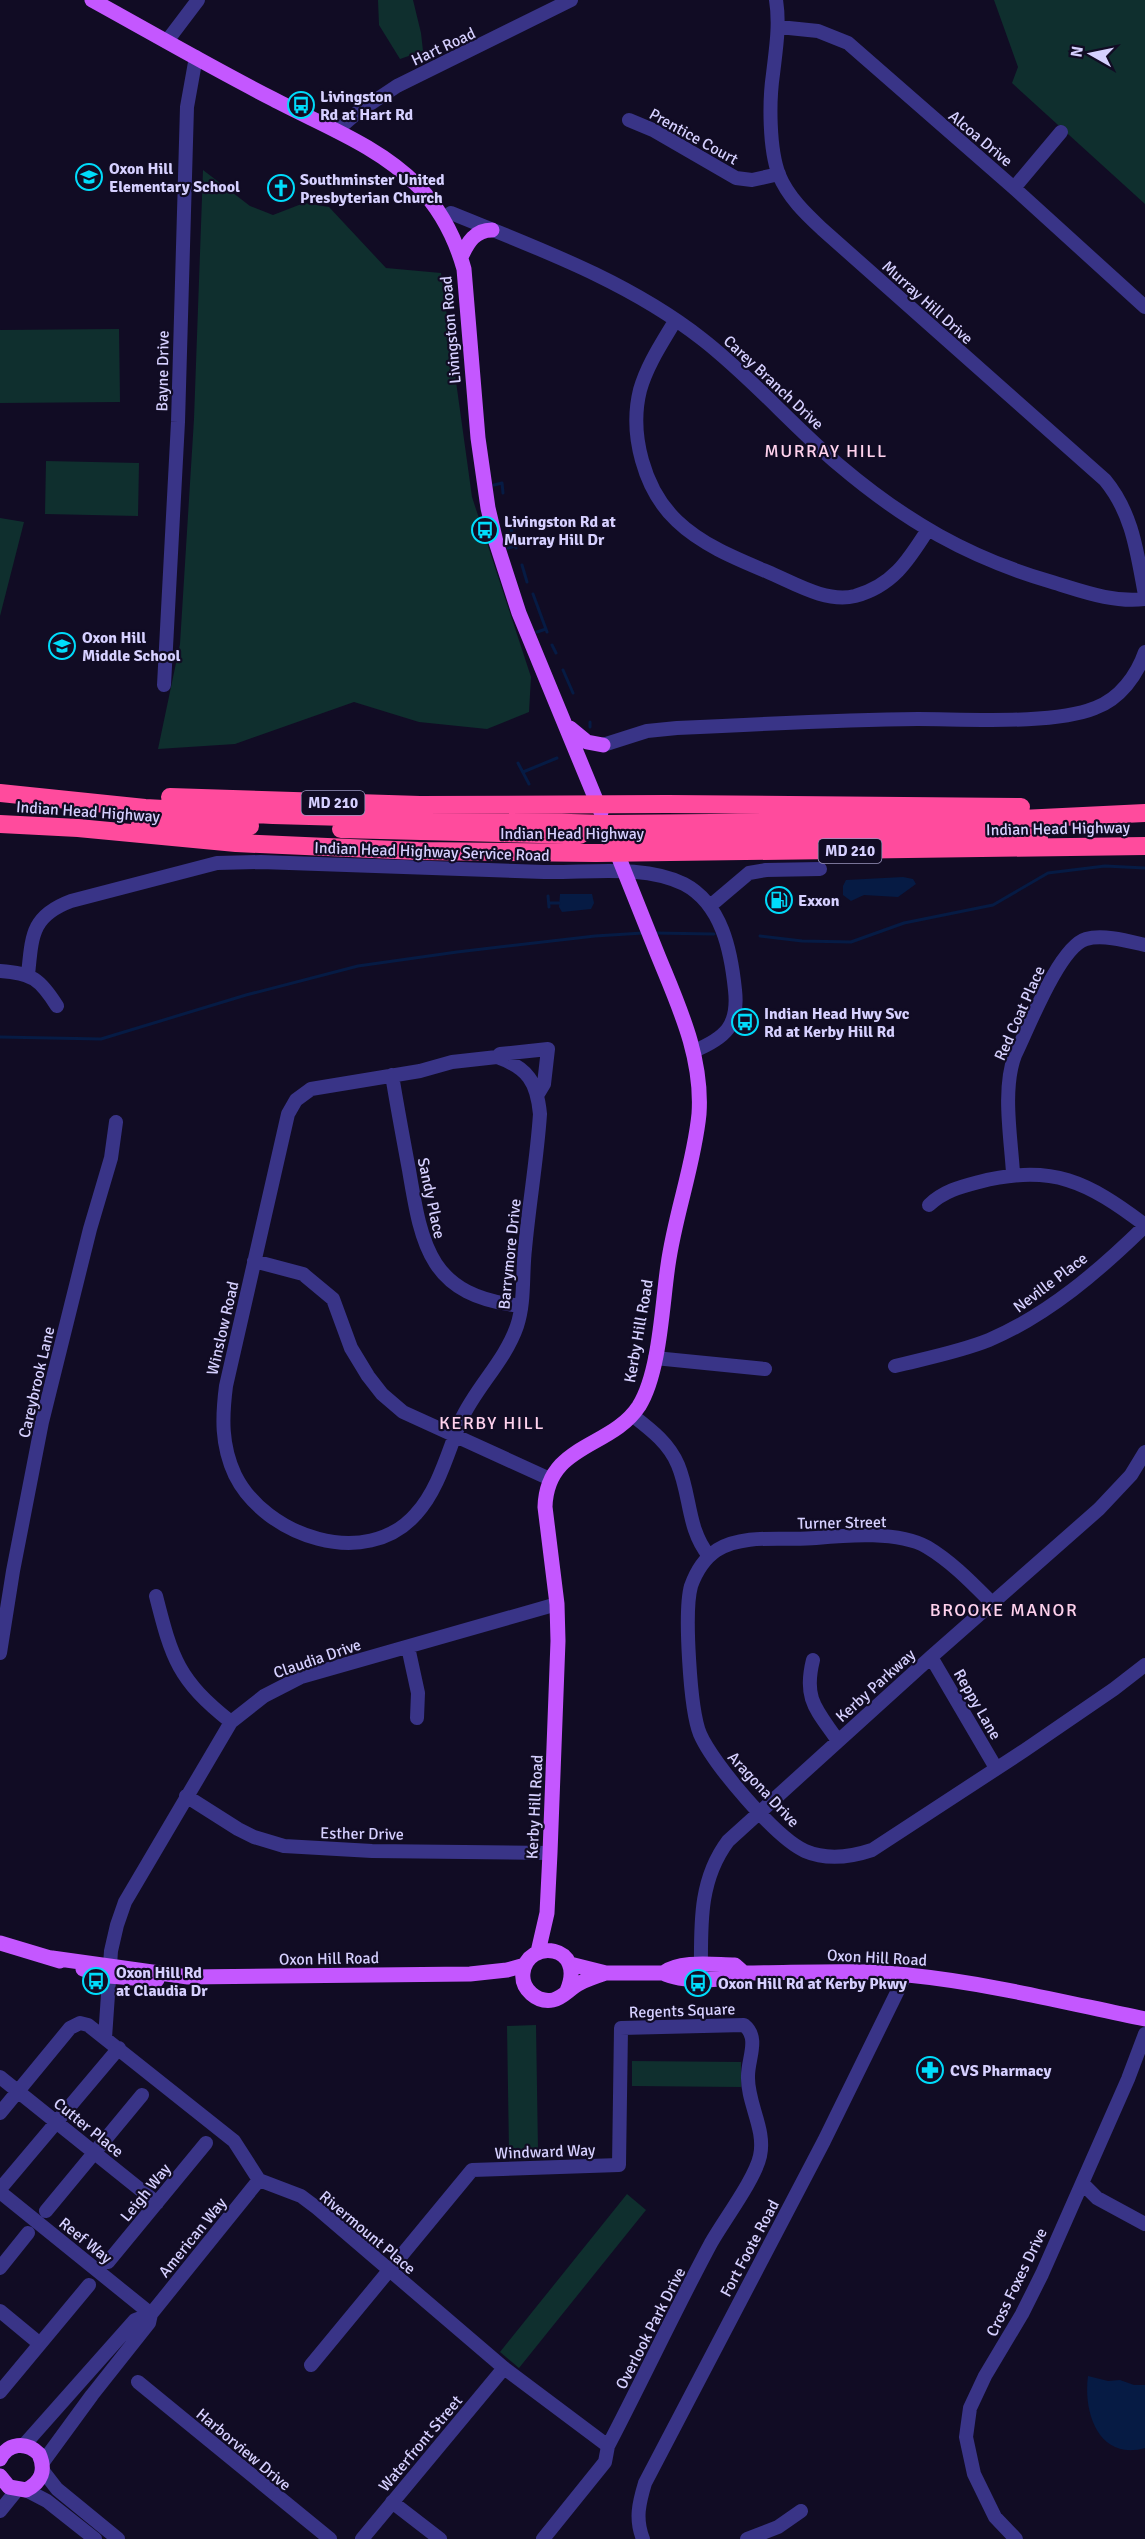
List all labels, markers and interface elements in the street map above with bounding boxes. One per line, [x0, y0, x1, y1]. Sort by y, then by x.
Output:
street label: Hart Road [408, 23, 479, 70]
north arrow [1061, 24, 1121, 84]
text: N [1066, 45, 1088, 59]
place label: Livingston Rd at Hart Rd [320, 87, 414, 125]
bus stop icon: Livingston Rd at Hart Rd [286, 90, 316, 120]
street label: Prentice Court [646, 104, 742, 170]
street label: Alcoa Drive [944, 106, 1016, 171]
place label: Oxon Hill Elementary School [109, 159, 240, 197]
school or university icon: Oxon Hill Elementary School [74, 162, 104, 192]
place label: Southminster United Presbyterian Church [300, 170, 445, 208]
church icon: Southminster United Presbyterian Church [266, 173, 296, 203]
street label: Murray Hill Drive [878, 257, 977, 349]
street label: Livingston Road [436, 275, 466, 385]
street label: Bayne Drive [152, 330, 174, 412]
street label: Carey Branch Drive [719, 331, 828, 434]
district label: MURRAY HILL [764, 440, 888, 462]
place label: Livingston Rd at Murray Hill Dr [504, 512, 616, 550]
bus stop icon: Livingston Rd at Murray Hill Dr [470, 515, 500, 545]
place label: Oxon Hill Middle School [82, 628, 181, 666]
school or university icon: Oxon Hill Middle School [47, 631, 77, 661]
road number: MD 210 [302, 791, 364, 815]
street label: Indian Head Highway [15, 797, 161, 827]
street label: Indian Head Highway [986, 818, 1131, 840]
street label: Indian Head Highway [500, 824, 645, 844]
street label: Indian Head Highway Service Road [314, 838, 550, 866]
road number: MD 210 [818, 839, 882, 863]
fuel station icon: Exxon [764, 885, 794, 915]
place label: Exxon [798, 891, 840, 911]
street label: Red Coat Place [990, 963, 1050, 1064]
place label: Indian Head Hwy Svc Rd at Kerby Hill Rd [764, 1004, 910, 1042]
bus stop icon: Indian Head Hwy Svc Rd at Kerby Hill Rd [730, 1007, 760, 1037]
street label: Sandy Place [413, 1156, 449, 1241]
street label: Barrymore Drive [494, 1198, 526, 1311]
street label: Neville Place [1009, 1248, 1092, 1317]
street label: Kerby Hill Road [620, 1278, 658, 1384]
street label: Winslow Road [202, 1279, 243, 1377]
street label: Careybrook Lane [14, 1325, 60, 1440]
district label: KERBY HILL [439, 1412, 545, 1434]
street label: Turner Street [797, 1512, 887, 1534]
district label: BROOKE MANOR [930, 1599, 1078, 1621]
street label: Claudia Drive [271, 1635, 364, 1683]
street label: Kerby Parkway [832, 1644, 920, 1727]
street label: Reppy Lane [949, 1666, 1005, 1743]
street label: Aragona Drive [723, 1748, 803, 1832]
street label: Kerby Hill Road [522, 1754, 548, 1860]
street label: Esther Drive [320, 1823, 404, 1845]
street label: Oxon Hill Road [826, 1945, 927, 1971]
street label: Oxon Hill Road [279, 1948, 379, 1970]
place label: Oxon Hill Rd at Claudia Dr [116, 1963, 208, 2001]
bus stop icon: Oxon Hill Rd at Claudia Dr [81, 1966, 111, 1996]
bus stop icon: Oxon Hill Rd at Kerby Pkwy [683, 1968, 713, 1998]
place label: Oxon Hill Rd at Kerby Pkwy [718, 1974, 907, 1994]
street label: Regents Square [628, 1999, 736, 2023]
pharmacy icon: CVS Pharmacy [915, 2055, 945, 2085]
place label: CVS Pharmacy [950, 2061, 1051, 2081]
street label: Cutter Place [49, 2094, 127, 2162]
street label: Windward Way [494, 2140, 596, 2164]
street label: Leigh Way [116, 2159, 176, 2226]
street label: Rivermount Place [315, 2187, 420, 2279]
street label: American Way [154, 2193, 232, 2282]
street label: Fort Foote Road [716, 2196, 784, 2300]
street label: Reef Way [55, 2213, 116, 2269]
street label: Cross Foxes Drive [982, 2225, 1052, 2340]
street label: Overlook Park Drive [612, 2264, 690, 2393]
street label: Waterfront Street [375, 2391, 467, 2496]
street label: Harborview Drive [192, 2404, 295, 2495]

